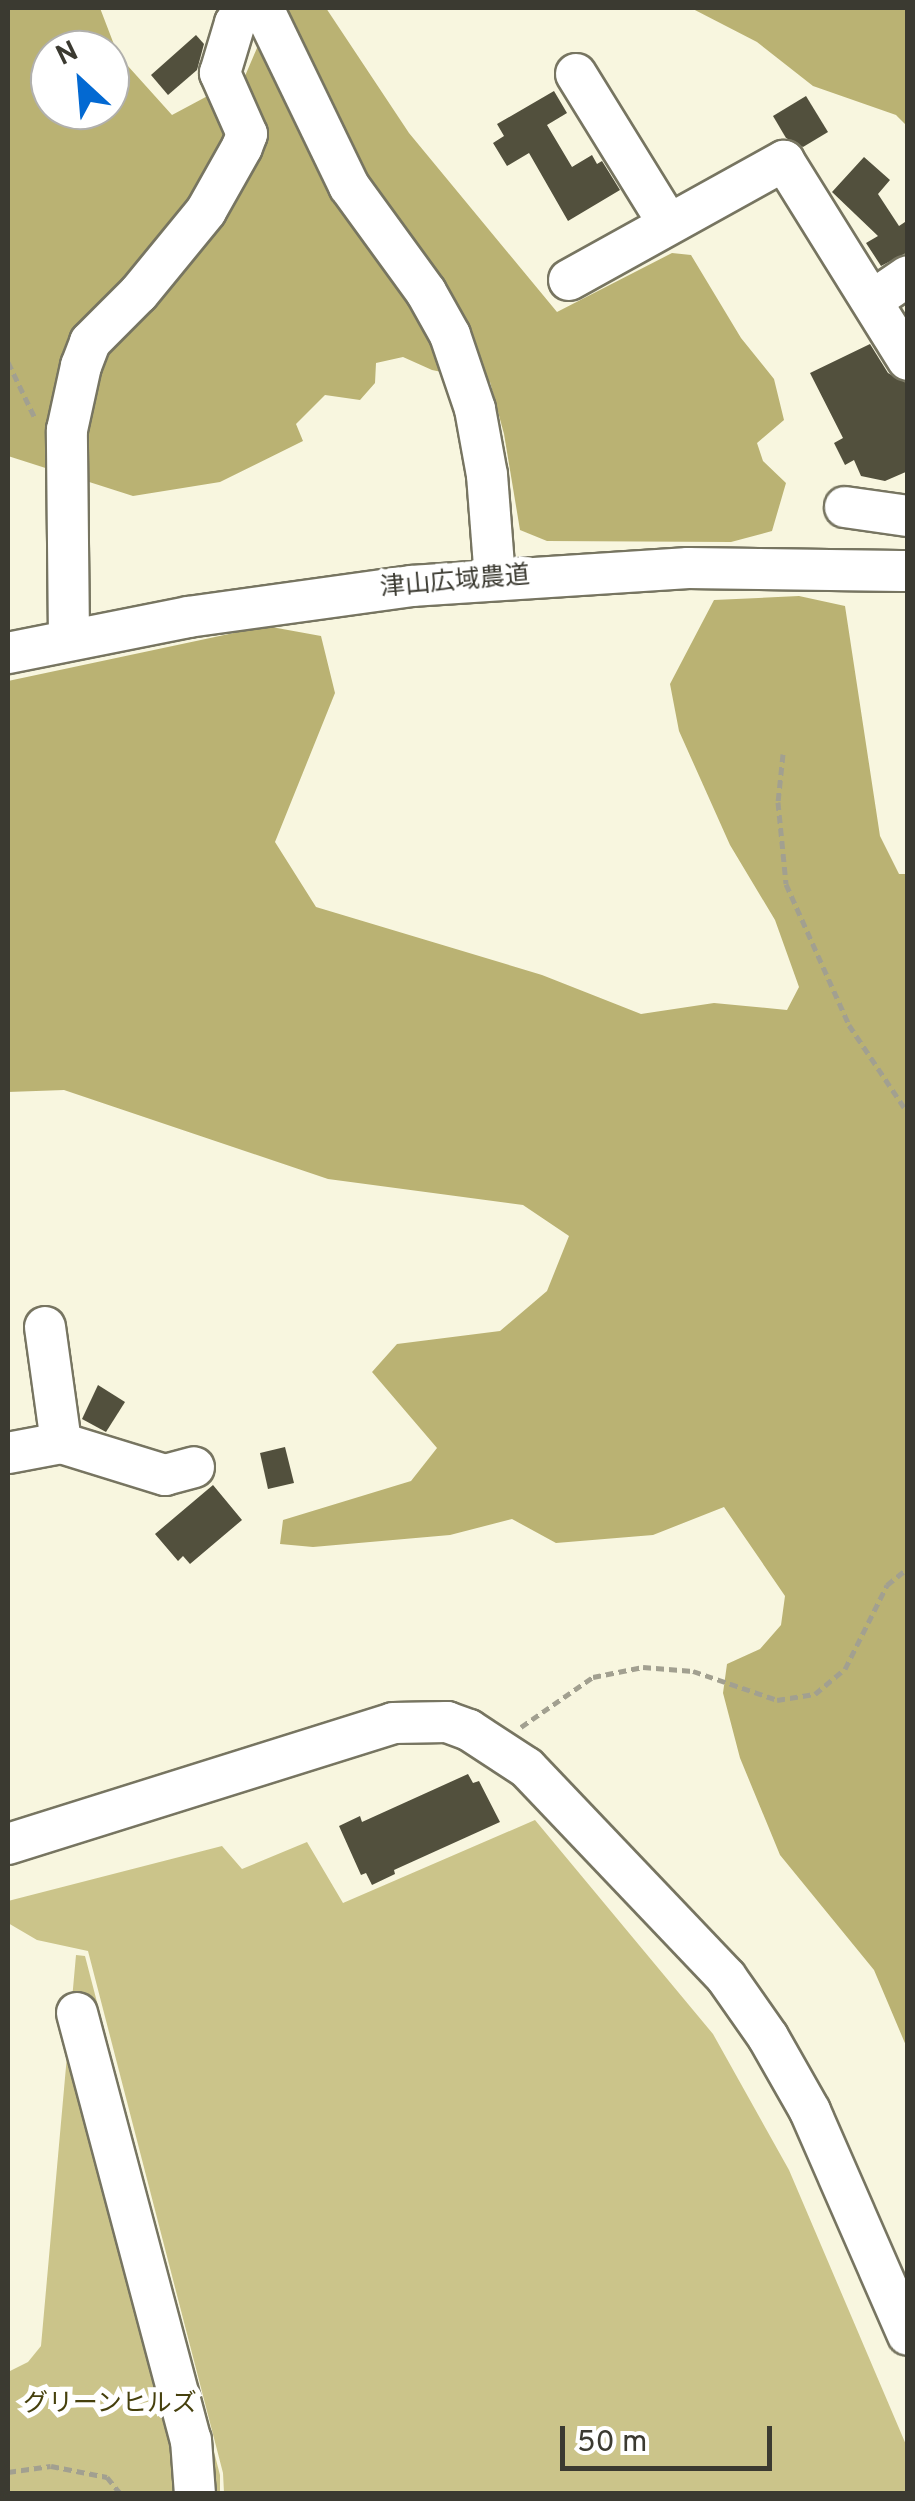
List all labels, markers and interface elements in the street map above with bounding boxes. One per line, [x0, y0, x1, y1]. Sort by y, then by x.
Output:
north arrow [30, 30, 130, 130]
text: N [51, 34, 85, 75]
street label: 津山広域農道 [379, 562, 531, 604]
park label: グリーンヒルズ [23, 2390, 197, 2420]
scale bar [565, 2406, 778, 2468]
text: 50 m [577, 2425, 647, 2462]

